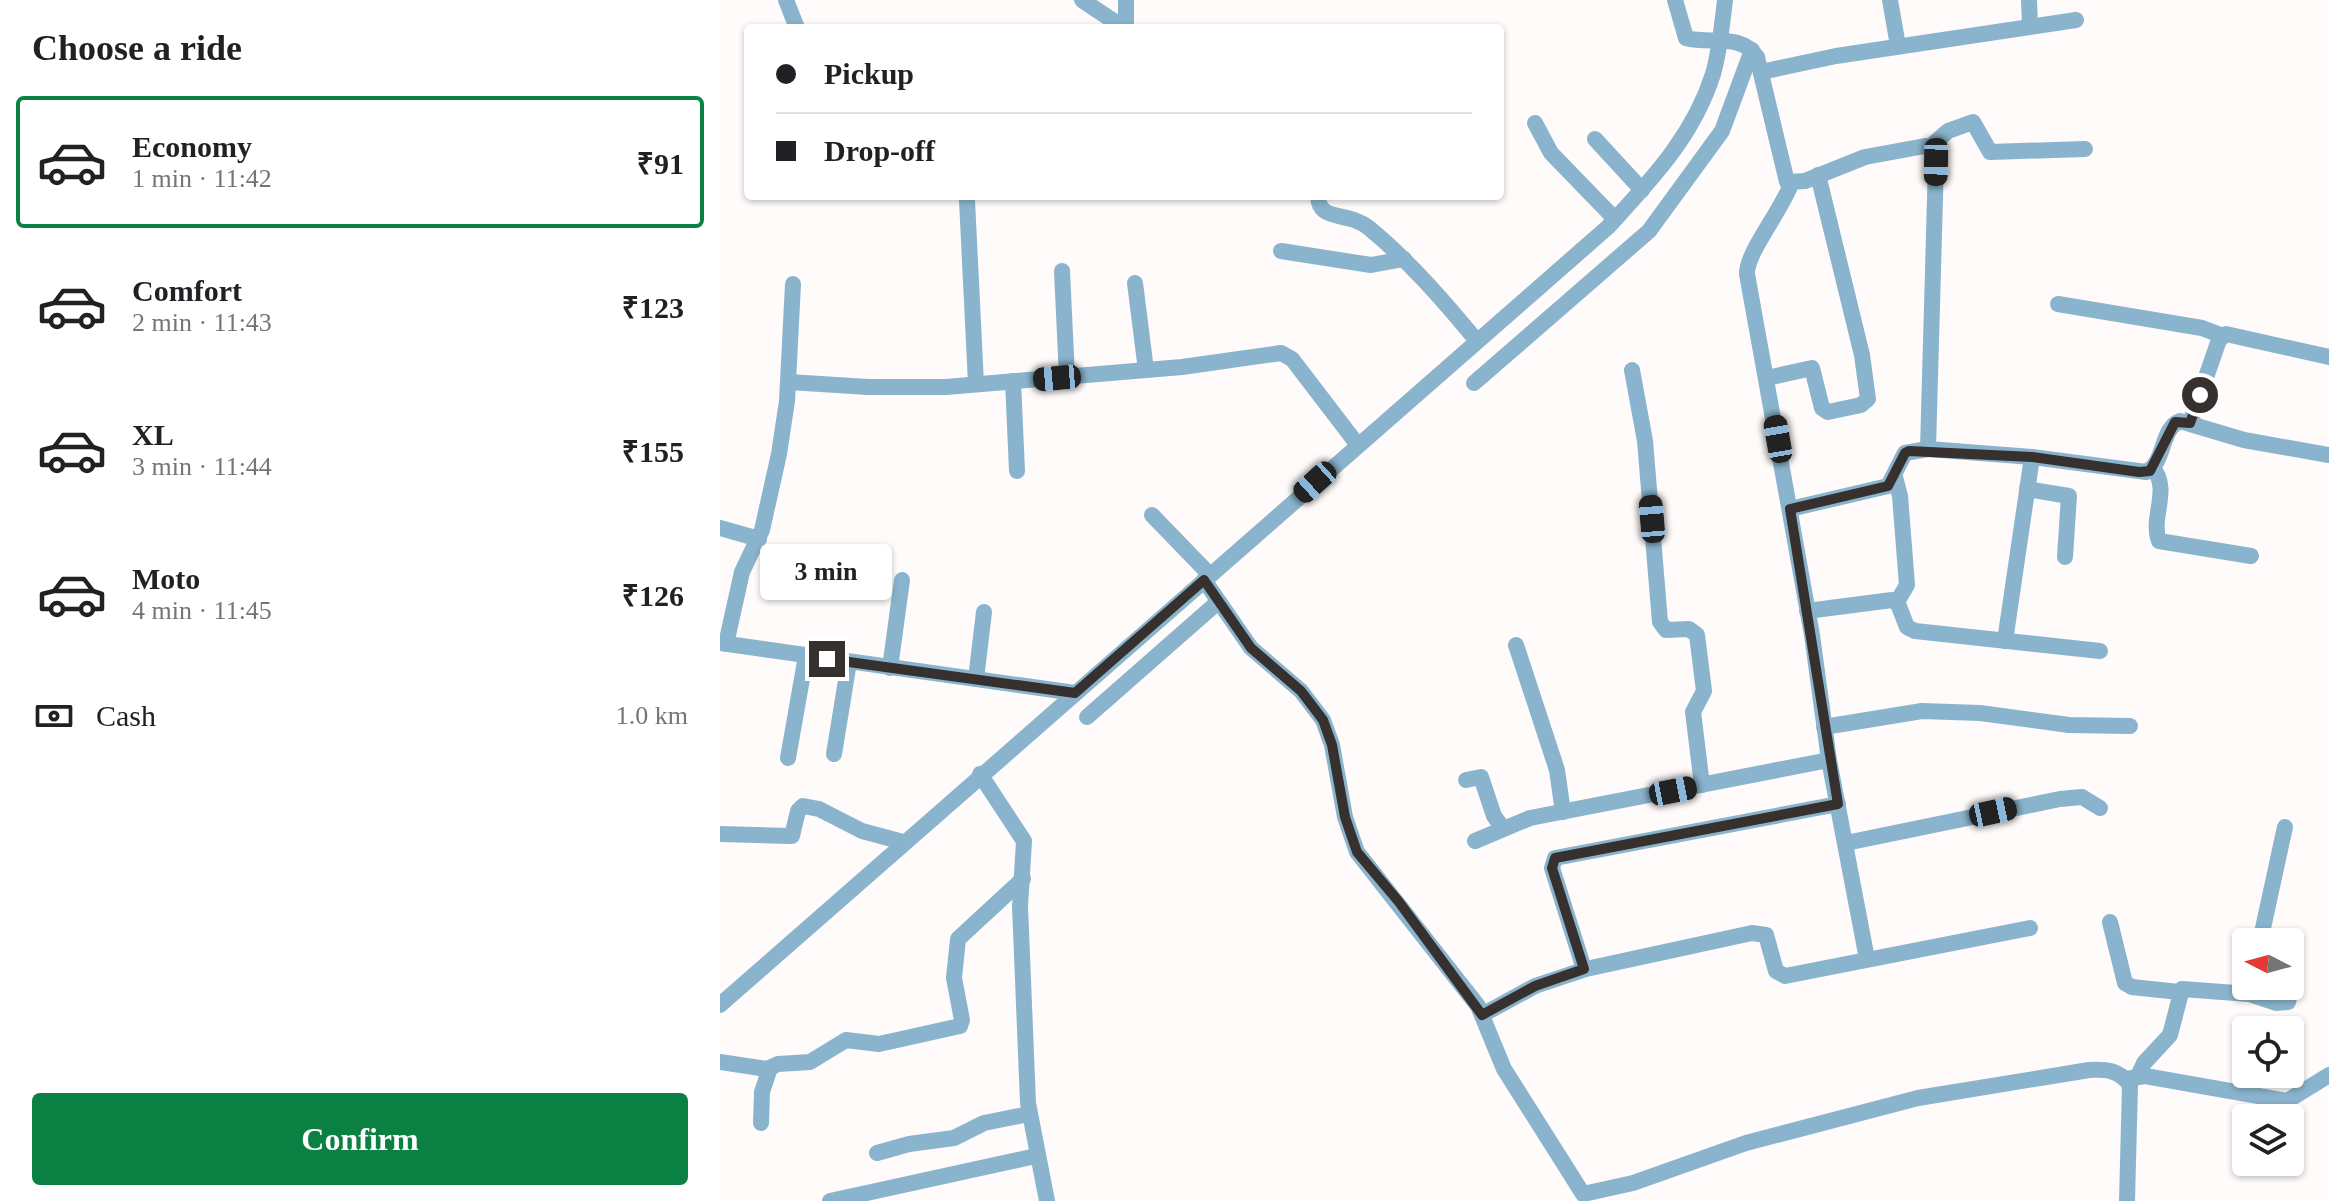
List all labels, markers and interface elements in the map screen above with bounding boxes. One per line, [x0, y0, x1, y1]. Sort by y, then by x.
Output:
text: Choose a ride [32, 28, 242, 68]
text: Pickup [824, 57, 914, 90]
icon: car [36, 126, 108, 198]
text: Economy [132, 130, 252, 163]
text: Drop-off [824, 134, 935, 167]
car [1924, 138, 1948, 186]
text: ₹91 [637, 147, 684, 180]
text: 1 min · 11:42 [132, 164, 272, 193]
icon: car [36, 270, 108, 342]
text: Comfort [132, 274, 242, 307]
text: ₹123 [622, 291, 684, 324]
text: 2 min · 11:43 [132, 308, 272, 337]
car [1032, 364, 1082, 392]
route start [2182, 377, 2218, 413]
car [1762, 413, 1794, 465]
icon: car [36, 414, 108, 486]
text: XL [132, 418, 174, 451]
text: ₹155 [622, 435, 684, 468]
text: 3 min · 11:44 [132, 452, 272, 481]
car [1289, 457, 1341, 507]
car [1638, 494, 1666, 544]
callout: 3 min [761, 543, 893, 599]
text: 3 min [795, 557, 857, 586]
icon: car [36, 558, 108, 630]
text: Moto [132, 562, 200, 595]
text: ₹126 [622, 579, 684, 612]
text: 4 min · 11:45 [132, 596, 272, 625]
route end [809, 641, 845, 677]
icon: cash [32, 694, 76, 738]
text: Cash [96, 699, 156, 732]
text: 1.0 km [616, 701, 688, 730]
car [1647, 775, 1699, 807]
car [1967, 795, 2019, 829]
north arrow [2232, 928, 2304, 1000]
map controls [2232, 928, 2304, 1176]
button: locate [2232, 1016, 2304, 1088]
button: Confirm [32, 1093, 688, 1185]
button: layers [2232, 1104, 2304, 1176]

